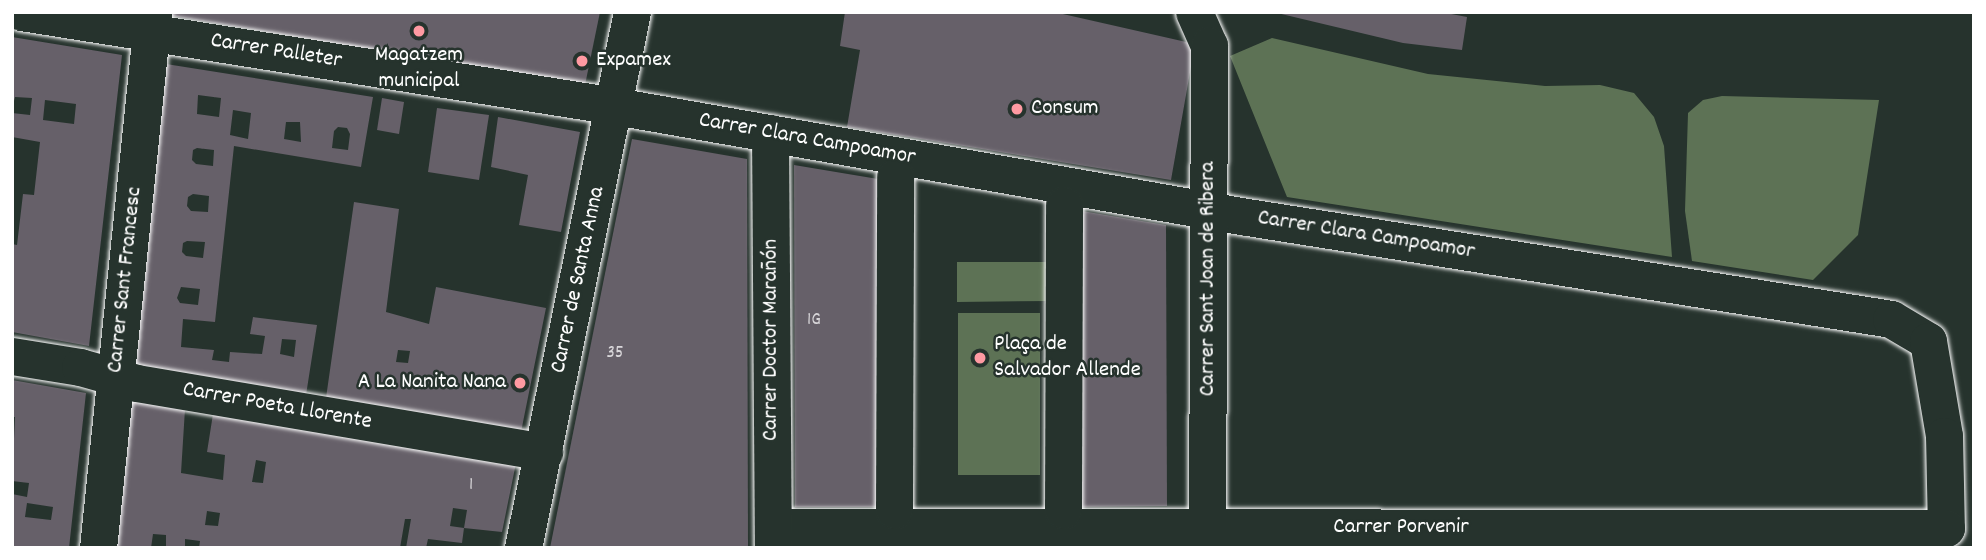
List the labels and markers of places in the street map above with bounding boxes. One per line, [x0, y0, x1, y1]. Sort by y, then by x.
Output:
marker: Magatzem municipal [411, 23, 427, 39]
place label: Magatzem municipal [375, 42, 463, 96]
place label: Expamex [596, 47, 671, 75]
marker: Expamex [574, 53, 590, 69]
place label: Consum [1031, 95, 1099, 123]
marker: Consum [1009, 101, 1025, 117]
place label: Plaça de Salvador Allende [994, 331, 1141, 385]
marker: Plaça de Salvador Allende [972, 350, 988, 366]
place label: A La Nanita Nana [358, 369, 506, 397]
marker: A La Nanita Nana [512, 375, 528, 391]

